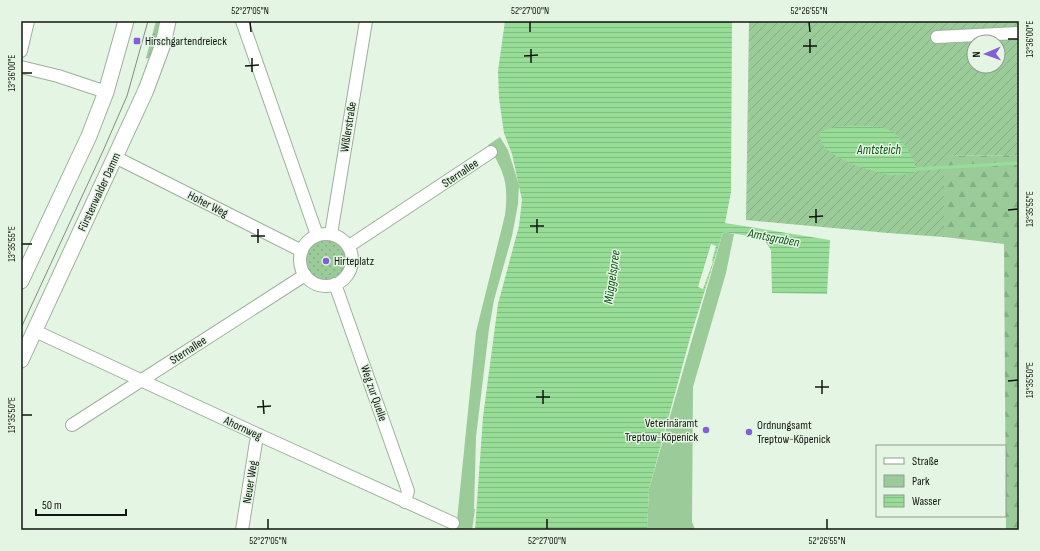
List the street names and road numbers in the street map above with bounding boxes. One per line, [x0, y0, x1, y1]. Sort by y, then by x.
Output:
street label: Wißlerstraße [337, 100, 360, 153]
street label: Fürstenwalder Damm [75, 150, 124, 234]
street label: Sternallee [439, 156, 482, 191]
street label: Hoher Weg [185, 188, 231, 221]
street label: Sternallee [167, 333, 210, 368]
street label: Weg zur Quelle [357, 363, 390, 424]
street label: Ahornweg [220, 413, 264, 444]
street label: Neuer Weg [240, 459, 261, 505]

